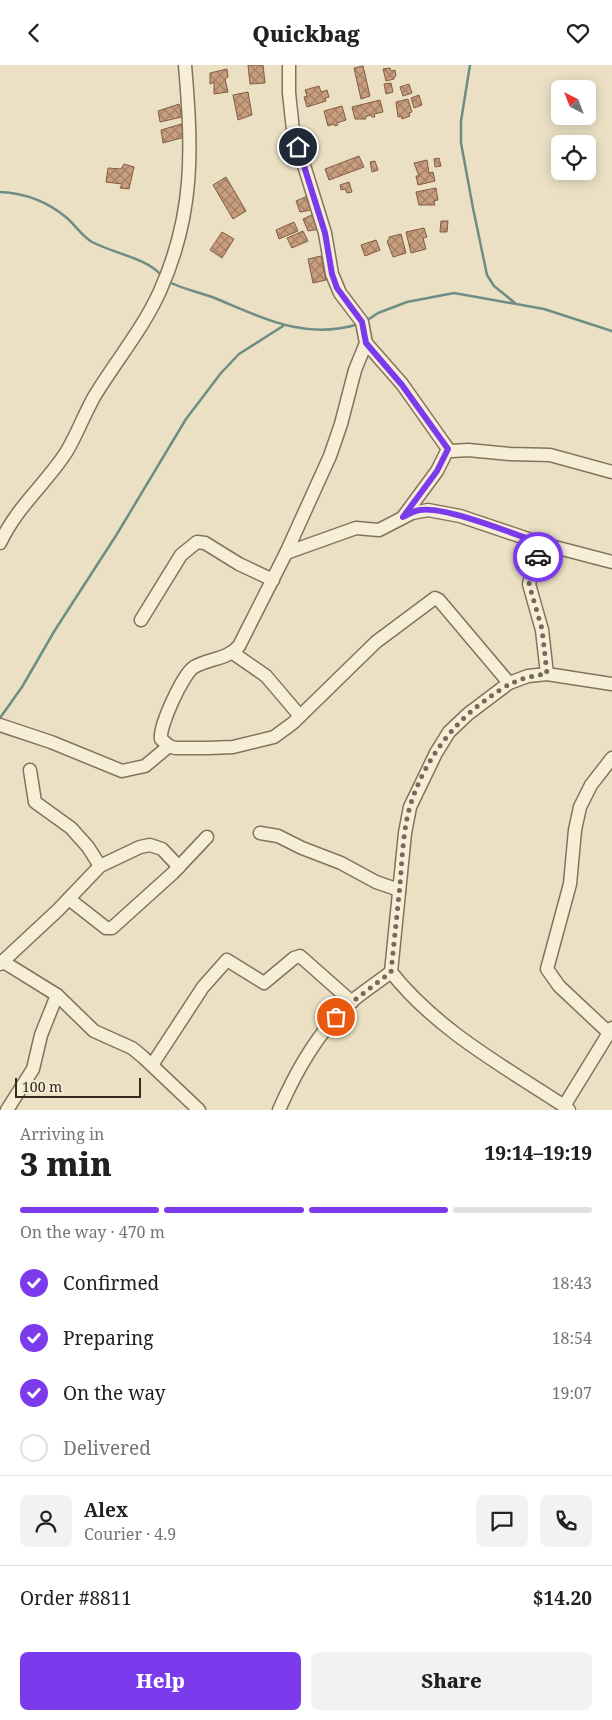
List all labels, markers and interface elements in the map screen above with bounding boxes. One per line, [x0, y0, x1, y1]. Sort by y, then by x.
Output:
text: Quickbag [252, 18, 360, 48]
icon: back [20, 19, 48, 47]
icon: heart [564, 19, 592, 47]
north arrow [551, 80, 596, 125]
map controls [551, 80, 596, 180]
pin [277, 126, 319, 168]
icon: home [284, 133, 312, 161]
button: locate [551, 135, 596, 180]
courier [513, 532, 563, 582]
icon: car [524, 543, 552, 571]
pin [315, 996, 357, 1038]
icon: bag [322, 1003, 350, 1031]
scale bar [15, 1075, 141, 1098]
text: 100 m [22, 1077, 62, 1096]
text: Arriving in [20, 1123, 104, 1145]
text: 19:14–19:19 [484, 1140, 592, 1166]
text: 3 min [20, 1142, 112, 1185]
text: On the way · 470 m [20, 1221, 165, 1243]
icon: check [20, 1269, 48, 1297]
text: Confirmed [63, 1270, 159, 1296]
text: 18:43 [552, 1272, 592, 1294]
icon: check [20, 1324, 48, 1352]
text: Preparing [63, 1325, 153, 1351]
text: 18:54 [552, 1327, 592, 1349]
icon: check [20, 1379, 48, 1407]
text: On the way [63, 1380, 166, 1406]
text: 19:07 [552, 1382, 592, 1404]
text: Delivered [63, 1435, 151, 1461]
button: person [20, 1495, 72, 1547]
button: chat [476, 1495, 528, 1547]
button: phone [540, 1495, 592, 1547]
text: Alex [84, 1497, 128, 1523]
text: Courier · 4.9 [84, 1523, 176, 1545]
text: Order #8811 [20, 1585, 132, 1611]
text: $14.20 [533, 1585, 592, 1611]
button: Help [20, 1652, 301, 1710]
button: Share [311, 1652, 592, 1710]

